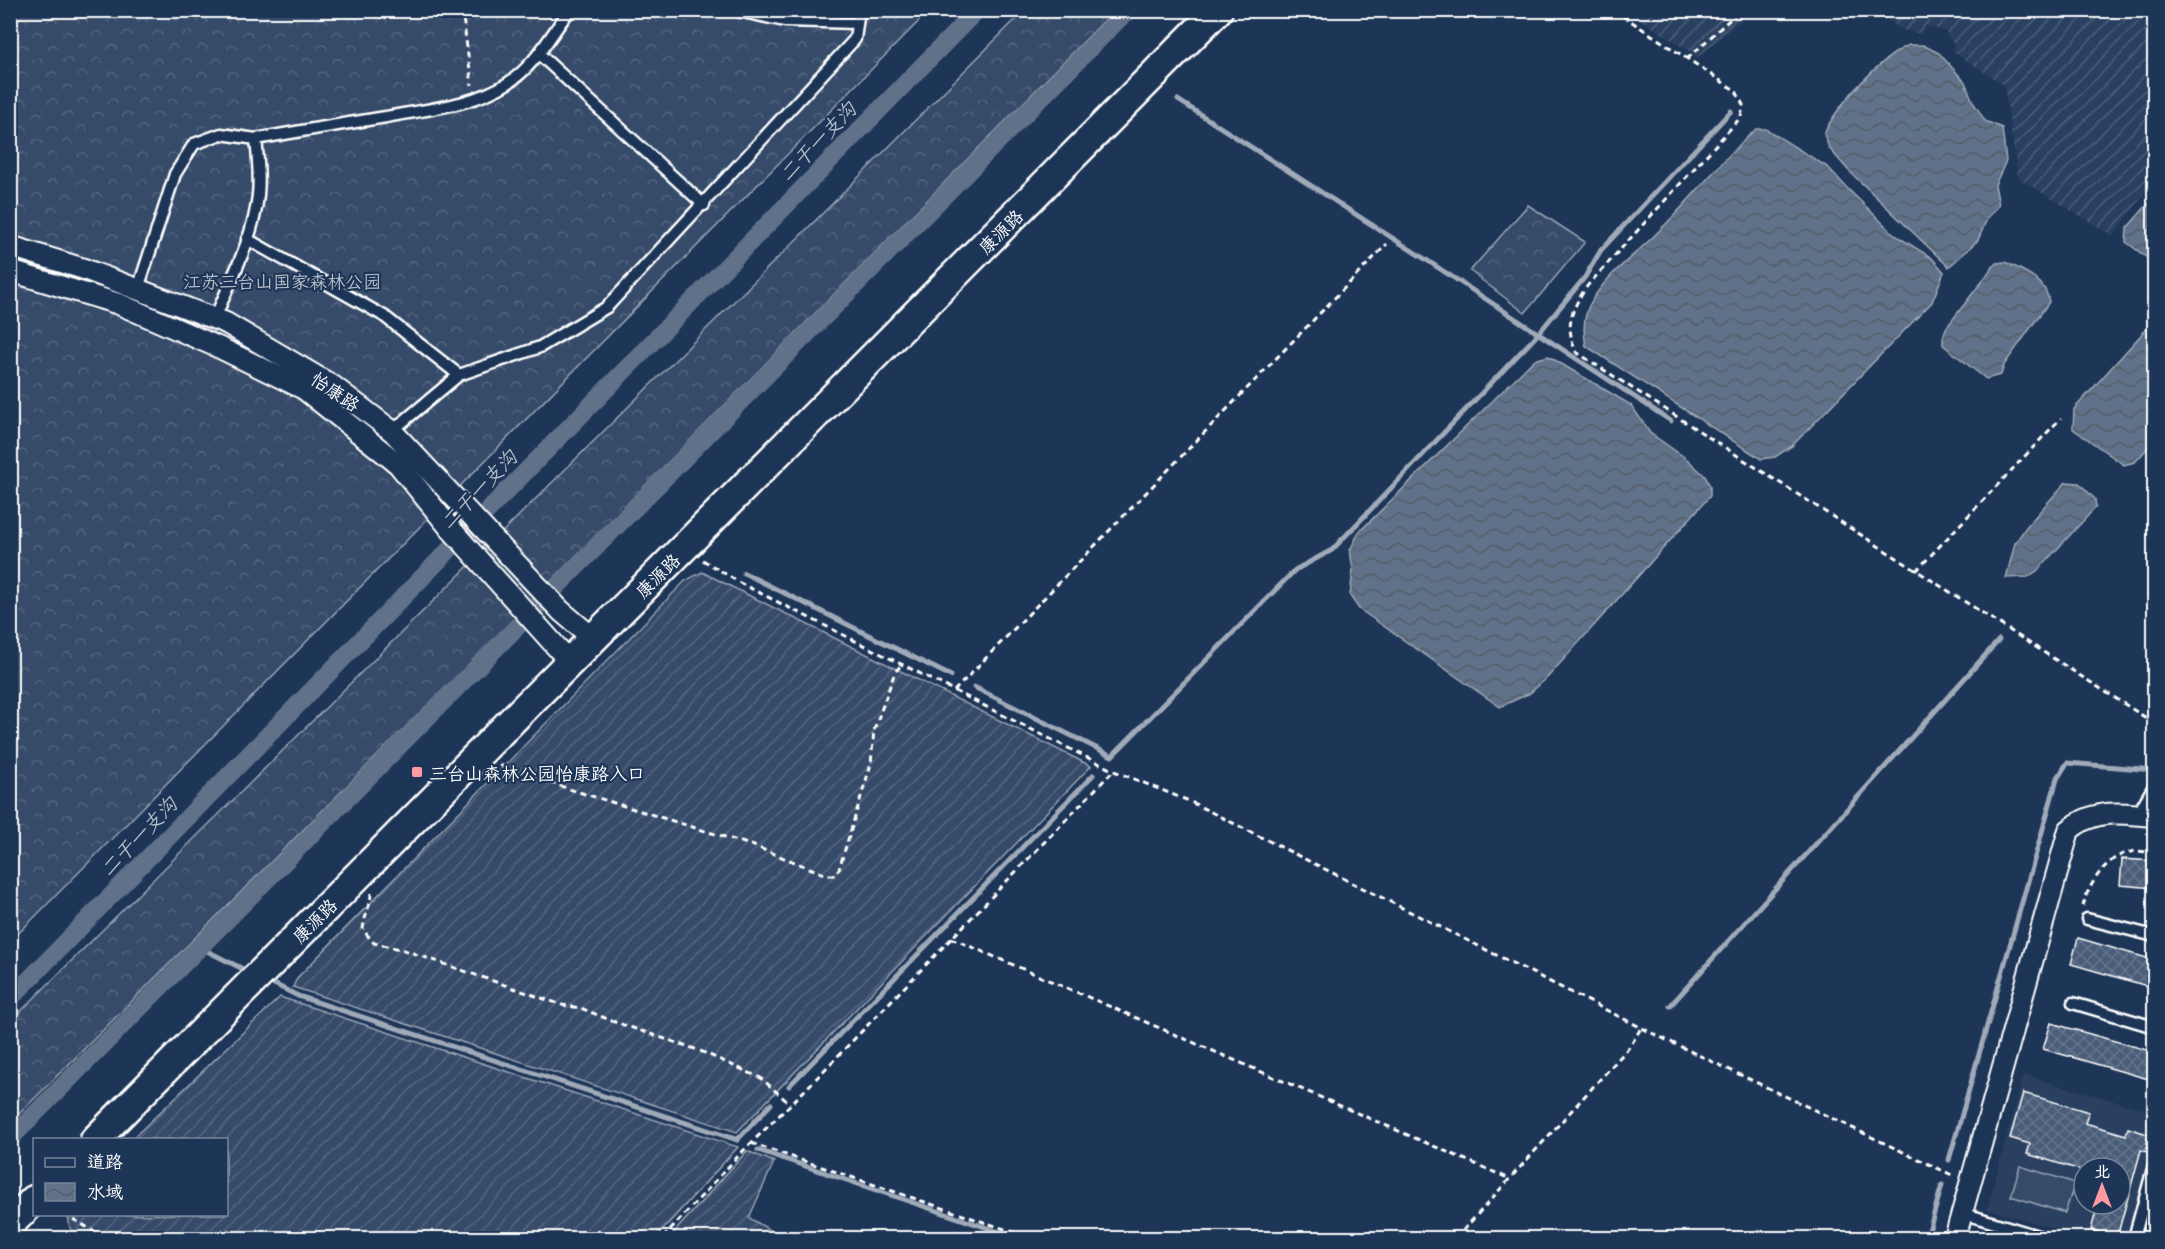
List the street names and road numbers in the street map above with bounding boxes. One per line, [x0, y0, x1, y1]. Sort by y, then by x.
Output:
street label: 康源路 [971, 202, 1029, 260]
street label: 怡康路 [306, 365, 366, 417]
street label: 康源路 [628, 546, 686, 604]
street label: 康源路 [285, 891, 343, 949]

